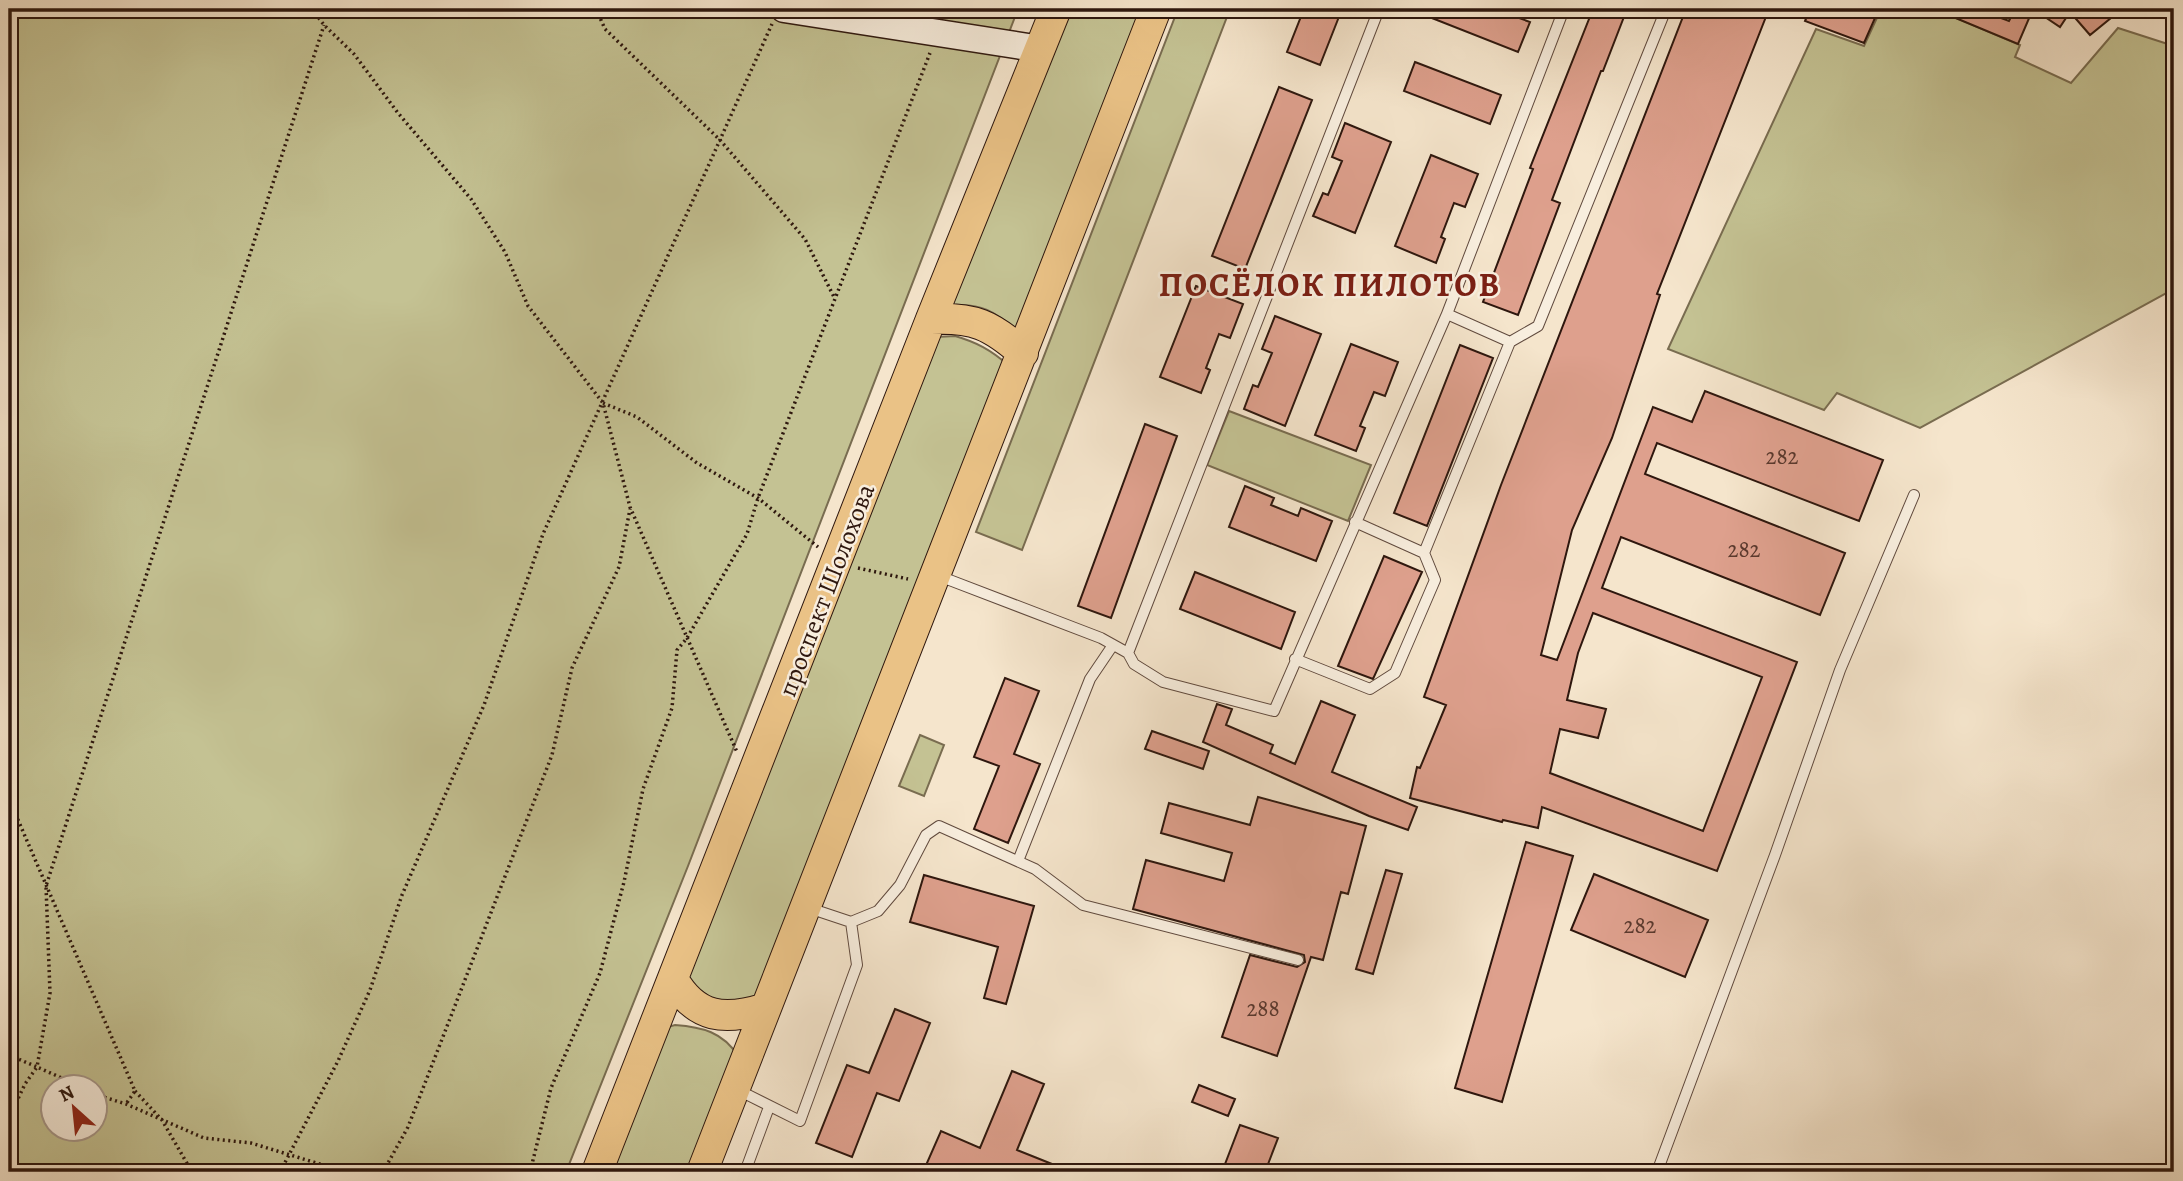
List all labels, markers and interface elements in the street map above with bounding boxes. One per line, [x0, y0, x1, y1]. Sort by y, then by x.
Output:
district label: ПОСЁЛОК ПИЛОТОВ [1159, 262, 1501, 307]
house number: 282 [1765, 441, 1799, 472]
street label: проспект Шолохова [770, 479, 883, 702]
house number: 282 [1727, 534, 1761, 565]
house number: 282 [1623, 910, 1657, 941]
house number: 288 [1246, 993, 1280, 1024]
north arrow [38, 1072, 108, 1142]
text: N [55, 1079, 79, 1108]

